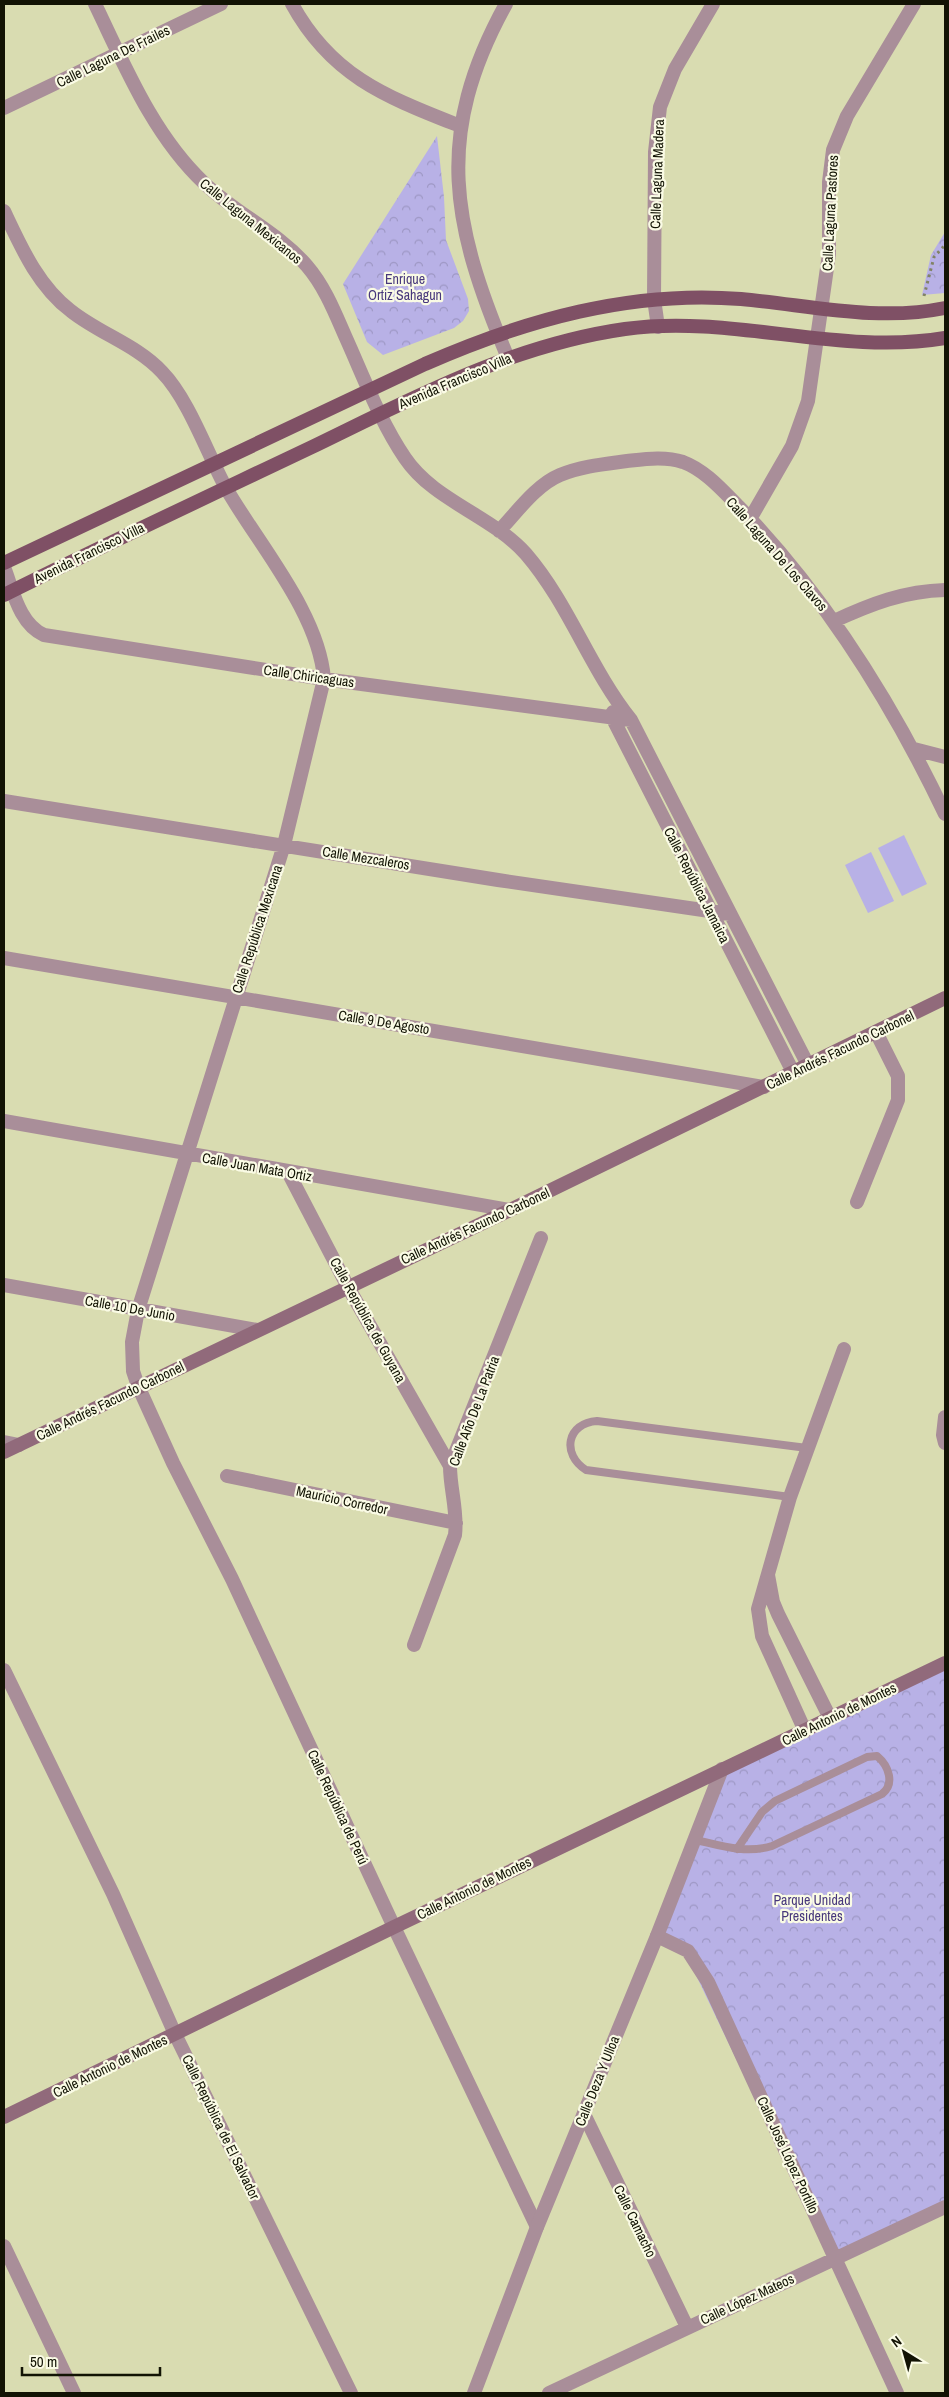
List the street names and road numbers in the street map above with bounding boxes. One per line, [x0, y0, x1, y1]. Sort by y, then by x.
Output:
street label: Calle Laguna De Frailes [53, 21, 173, 91]
street label: Calle Laguna Madera [646, 118, 668, 229]
street label: Calle Laguna Pastores [818, 154, 842, 271]
street label: Calle Laguna Mexicanos [196, 174, 306, 268]
street label: Avenida Francisco Villa [395, 349, 515, 413]
street label: Calle Laguna De Los Clavos [722, 493, 832, 615]
street label: Avenida Francisco Villa [30, 518, 148, 588]
street label: Calle Chiricaguas [263, 661, 356, 691]
street label: Calle República Jamaica [660, 824, 734, 946]
street label: Calle Mezcaleros [321, 842, 411, 874]
street label: Calle República Mexicana [228, 862, 286, 996]
street label: Calle 9 De Agosto [337, 1006, 431, 1038]
street label: Calle Andrés Facundo Carbonel [763, 1006, 917, 1094]
street label: Calle Juan Mata Ortiz [201, 1148, 313, 1186]
street label: Calle Andrés Facundo Carbonel [398, 1184, 552, 1268]
street label: Calle República de Guyana [326, 1254, 410, 1386]
street label: Calle 10 De Junio [83, 1291, 177, 1325]
street label: Calle Año De La Patria [445, 1353, 504, 1469]
street label: Calle Andrés Facundo Carbonel [33, 1357, 187, 1445]
street label: Mauricio Corredor [295, 1482, 390, 1519]
street label: Calle Antonio de Montes [779, 1678, 899, 1750]
street label: Calle República de Perú [304, 1747, 372, 1867]
street label: Calle Antonio de Montes [414, 1852, 534, 1924]
street label: Calle Antonio de Montes [50, 2030, 170, 2102]
street label: Calle Deza Y Ulloa [571, 2033, 624, 2129]
street label: Calle República de El Salvador [178, 2052, 264, 2203]
street label: Calle José López Portillo [753, 2094, 823, 2216]
street label: Calle Camacho [610, 2182, 660, 2260]
street label: Calle López Mateos [697, 2269, 797, 2329]

